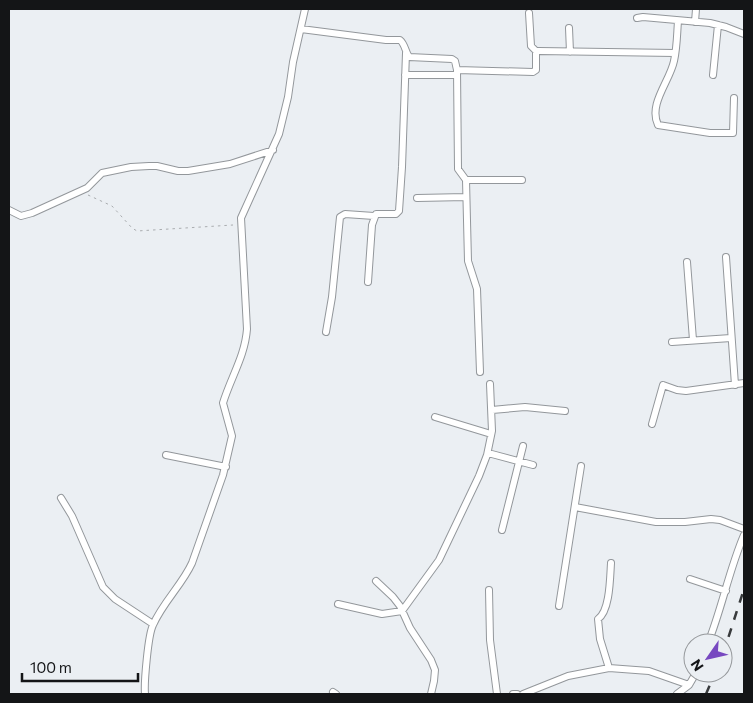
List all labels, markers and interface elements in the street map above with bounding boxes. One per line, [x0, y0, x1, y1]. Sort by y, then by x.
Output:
north arrow [683, 633, 733, 683]
scale bar [22, 650, 139, 682]
text: N [687, 656, 707, 675]
text: 100 m [30, 658, 72, 676]

